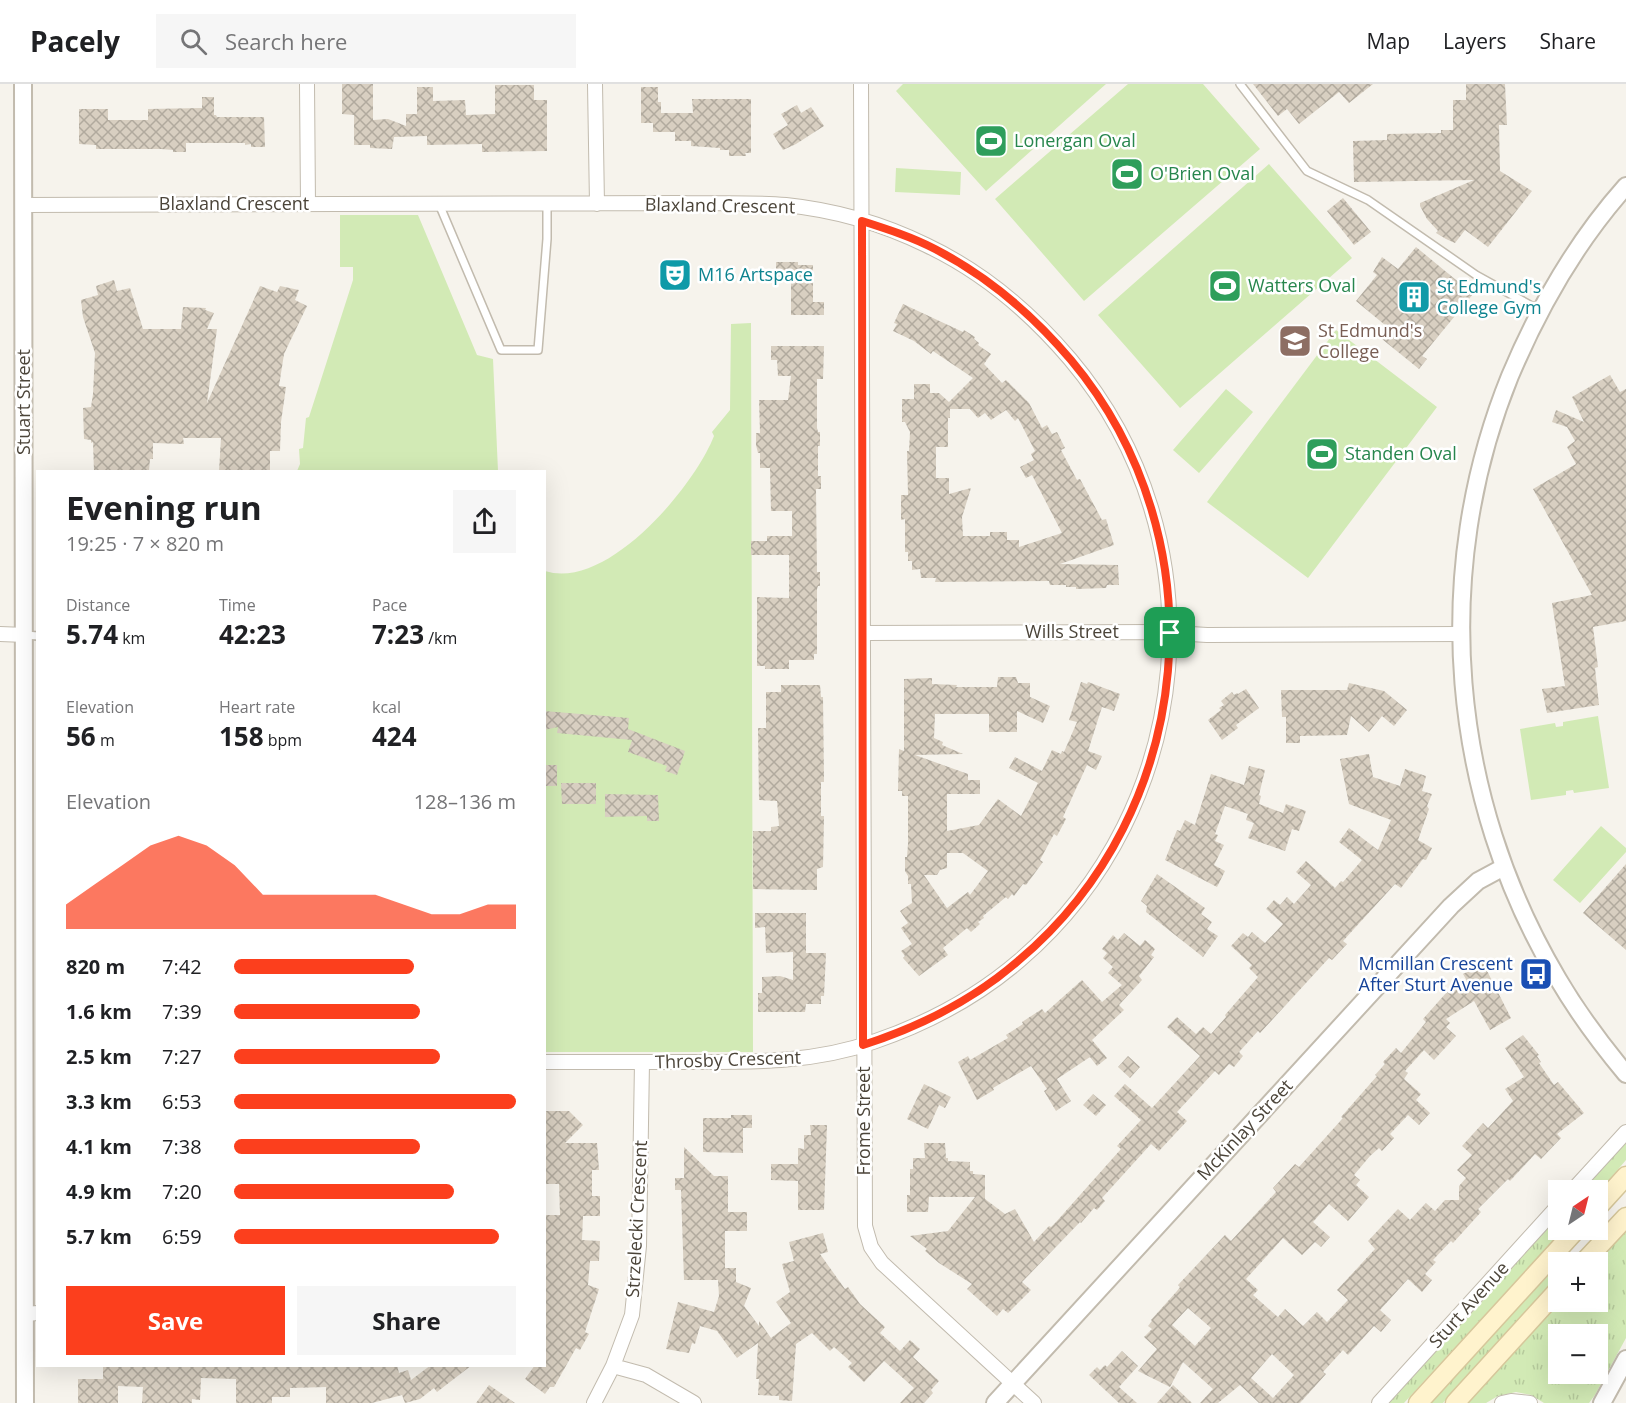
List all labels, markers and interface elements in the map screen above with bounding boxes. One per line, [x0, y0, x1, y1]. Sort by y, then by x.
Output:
search box [156, 14, 576, 68]
text: Pacely [30, 22, 120, 60]
icon: search [177, 25, 210, 58]
text: Search here [225, 26, 347, 56]
text: Map [1367, 27, 1410, 55]
text: Layers [1443, 27, 1507, 55]
text: Share [1540, 27, 1596, 55]
sports icon: Lonergan Oval [973, 123, 1009, 159]
place label: Lonergan Oval [1014, 128, 1136, 152]
sports icon: O'Brien Oval [1109, 156, 1145, 192]
place label: O'Brien Oval [1150, 161, 1255, 185]
street label: Blaxland Crescent [159, 191, 309, 215]
street label: Blaxland Crescent [645, 192, 795, 218]
theatre icon: M16 Artspace [657, 257, 693, 293]
place label: M16 Artspace [698, 262, 813, 286]
sports icon: Watters Oval [1207, 268, 1243, 304]
place label: Watters Oval [1248, 273, 1356, 297]
place label: St Edmund's College Gym [1437, 274, 1542, 319]
building icon: St Edmund's College Gym [1396, 279, 1432, 315]
place label: St Edmund's College [1318, 318, 1422, 363]
school or university icon: St Edmund's College [1277, 323, 1313, 359]
street label: Stuart Street [11, 349, 35, 455]
sports icon: Standen Oval [1304, 436, 1340, 472]
place label: Standen Oval [1345, 441, 1457, 465]
text: Evening run [66, 485, 262, 530]
button: share [453, 490, 516, 553]
text: 19:25 · 7 × 820 m [66, 530, 224, 557]
text: Distance [66, 594, 130, 616]
text: Time [219, 594, 256, 616]
text: Pace [372, 594, 407, 616]
pin [1144, 607, 1195, 658]
text: 5.74 [66, 616, 118, 652]
text: 42:23 [219, 616, 286, 652]
text: 7:23 [372, 616, 424, 652]
icon: arrive [1153, 616, 1186, 649]
street label: Wills Street [1025, 619, 1119, 643]
text: km [118, 627, 145, 649]
text: /km [424, 627, 457, 649]
text: Elevation [66, 696, 134, 718]
text: Heart rate [219, 696, 295, 718]
text: kcal [372, 696, 401, 718]
text: 56 [66, 718, 96, 754]
text: 158 [219, 718, 264, 754]
text: 424 [372, 718, 417, 754]
text: m [96, 729, 115, 751]
text: bpm [264, 729, 302, 751]
text: Elevation [66, 788, 151, 815]
text: 128–136 m [414, 788, 516, 815]
place label: Mcmillan Crescent After Sturt Avenue [1359, 951, 1513, 996]
text: 820 m [66, 953, 125, 980]
text: 7:42 [162, 953, 202, 980]
bus stop icon: Mcmillan Crescent After Sturt Avenue [1518, 956, 1554, 992]
text: 1.6 km [66, 998, 132, 1025]
text: 7:39 [162, 998, 202, 1025]
text: 2.5 km [66, 1043, 132, 1070]
text: 7:27 [162, 1043, 202, 1070]
street label: Throsby Crescent [655, 1044, 801, 1074]
street label: Frome Street [851, 1066, 875, 1176]
street label: McKinlay Street [1191, 1074, 1297, 1185]
text: 3.3 km [66, 1088, 132, 1115]
text: 6:53 [162, 1088, 202, 1115]
text: 4.1 km [66, 1133, 132, 1160]
text: 7:38 [162, 1133, 202, 1160]
street label: Strzelecki Crescent [620, 1140, 652, 1298]
text: 4.9 km [66, 1178, 132, 1205]
text: 7:20 [162, 1178, 202, 1205]
north arrow [1548, 1180, 1608, 1240]
map controls [1548, 1180, 1608, 1384]
text: 5.7 km [66, 1223, 132, 1250]
text: 6:59 [162, 1223, 202, 1250]
button: + [1548, 1252, 1608, 1312]
street label: Sturt Avenue [1423, 1256, 1513, 1353]
button: Save [66, 1286, 285, 1355]
button: Share [297, 1286, 516, 1355]
button: − [1548, 1324, 1608, 1384]

